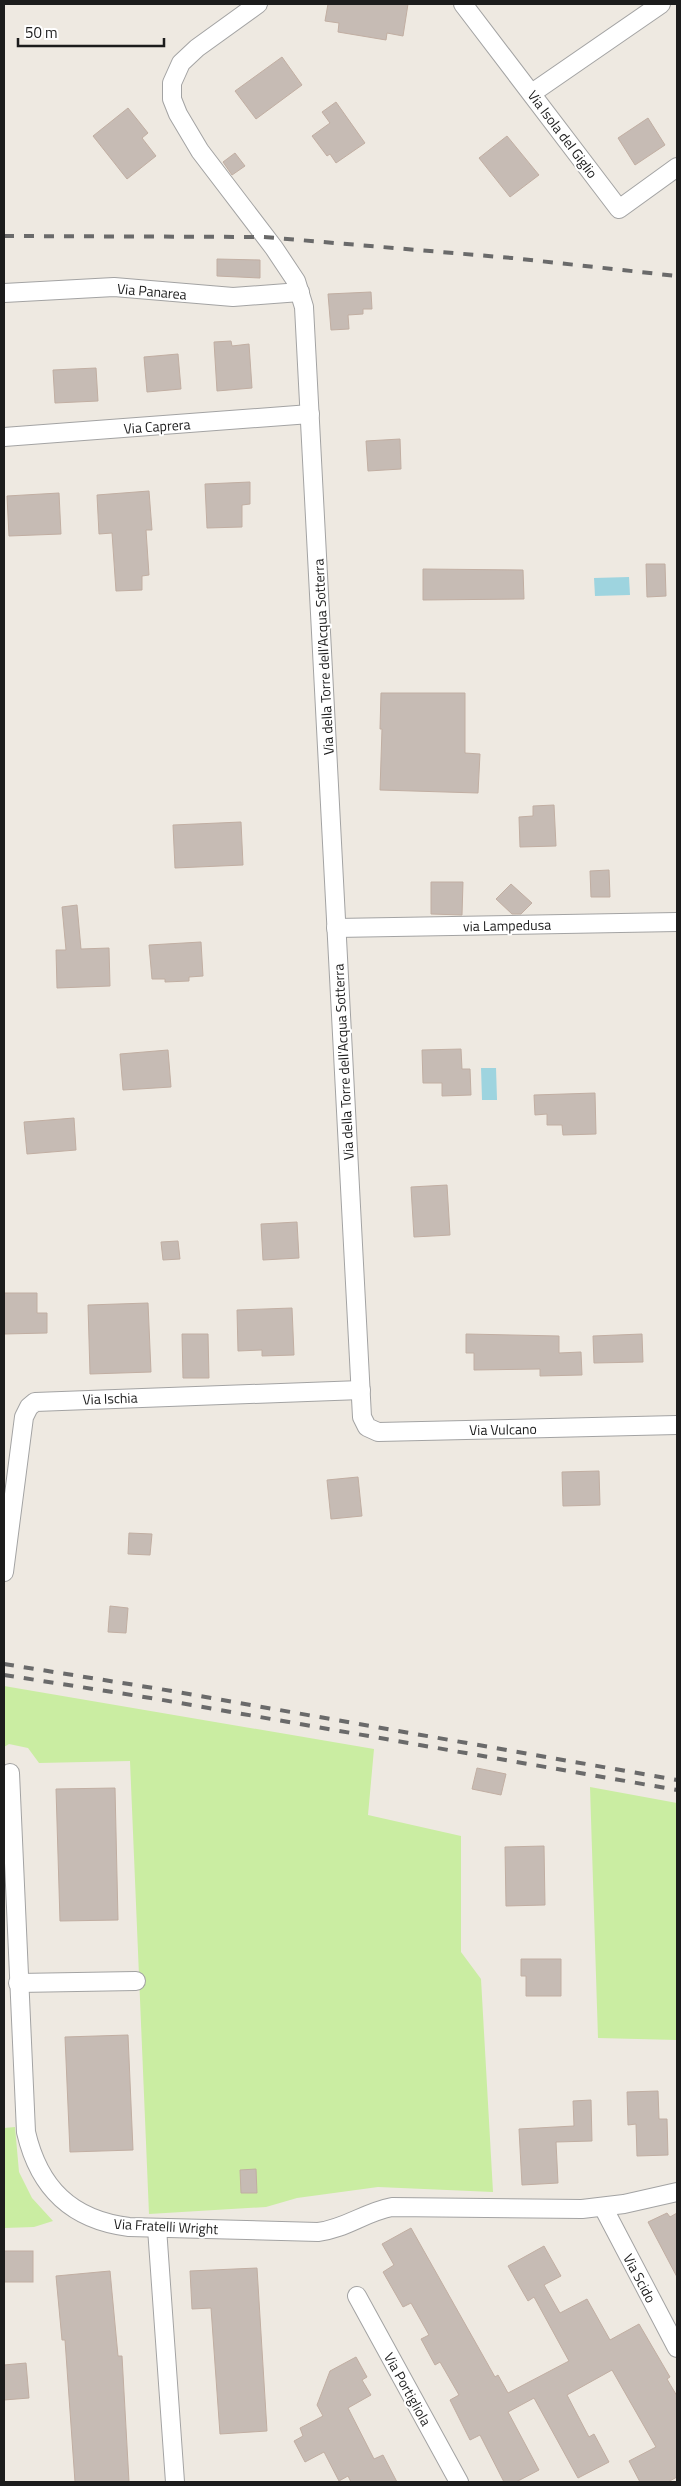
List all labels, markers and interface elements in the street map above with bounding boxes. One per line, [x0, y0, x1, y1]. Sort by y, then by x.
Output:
scale bar [18, 15, 164, 47]
text: 50 m [25, 21, 58, 44]
street label: Via Isola del Giglio [523, 86, 603, 182]
street label: Via Panarea [116, 277, 188, 305]
street label: Via Caprera [123, 413, 191, 439]
street label: Via della Torre dell'Acqua Sotterra [307, 558, 339, 756]
street label: via Lampedusa [463, 914, 551, 936]
street label: Via della Torre dell'Acqua Sotterra [327, 963, 359, 1161]
street label: Via Ischia [82, 1387, 138, 1409]
street label: Via Vulcano [469, 1418, 537, 1440]
street label: Via Fratelli Wright [113, 2213, 219, 2239]
street label: Via Scido [618, 2250, 662, 2306]
street label: Via Portigliola [379, 2349, 437, 2429]

